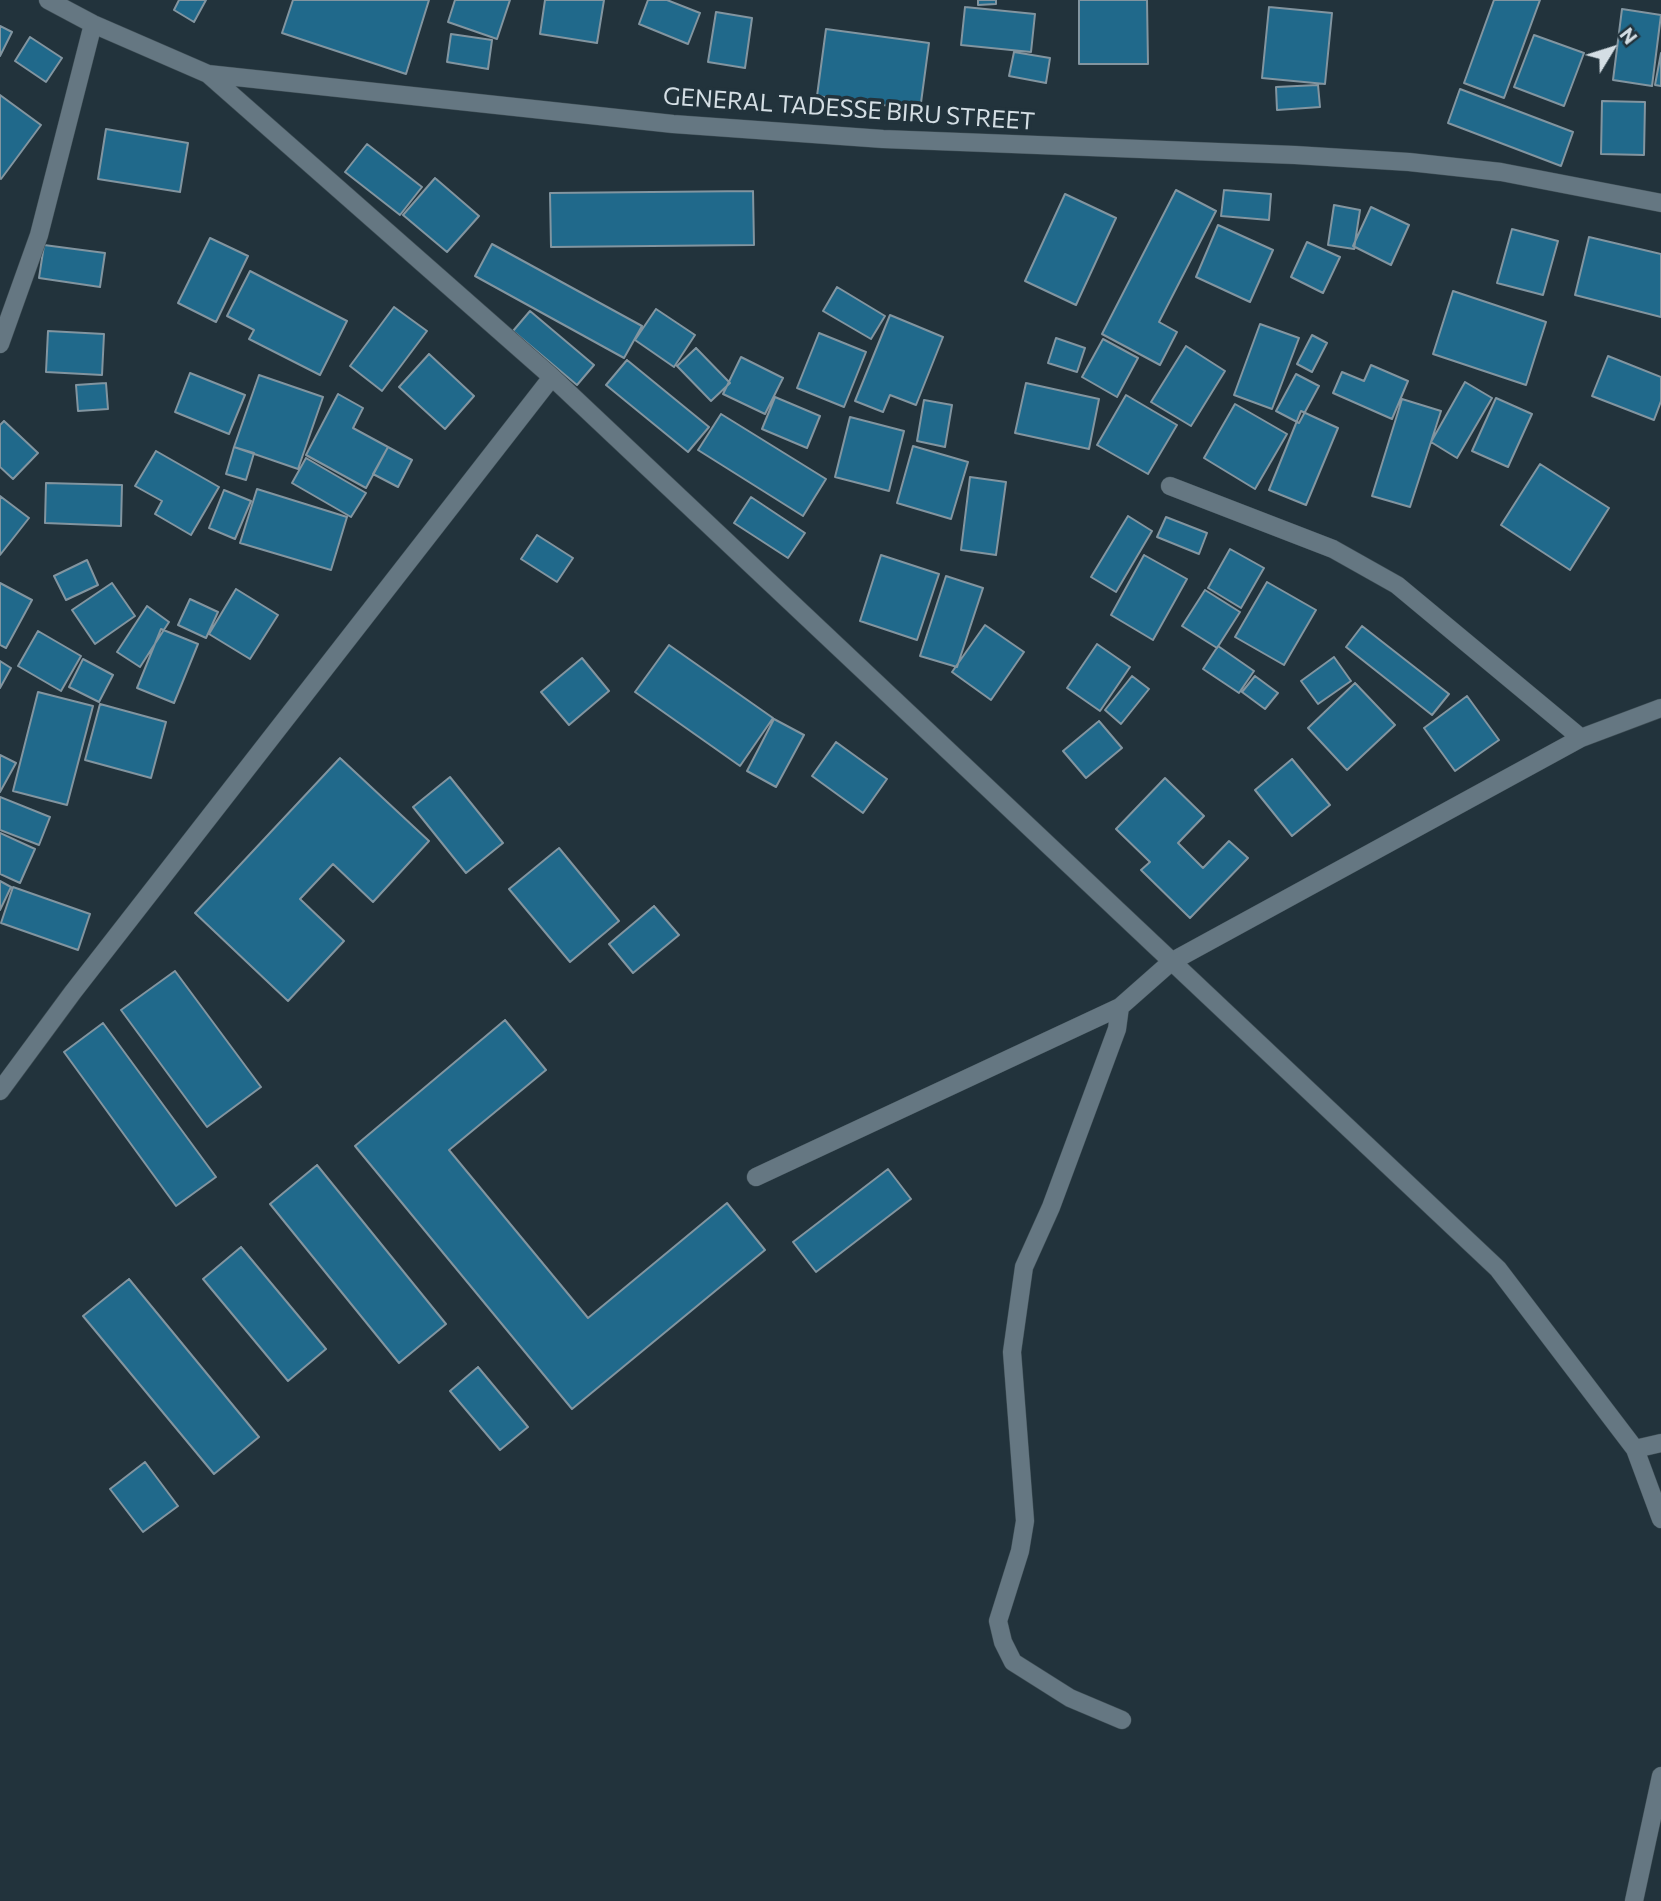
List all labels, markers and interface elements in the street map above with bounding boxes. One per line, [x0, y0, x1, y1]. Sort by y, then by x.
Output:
north arrow [1577, 14, 1647, 84]
text: N [1615, 23, 1642, 48]
street label: GENERAL TADESSE BIRU STREET [662, 82, 1036, 136]

